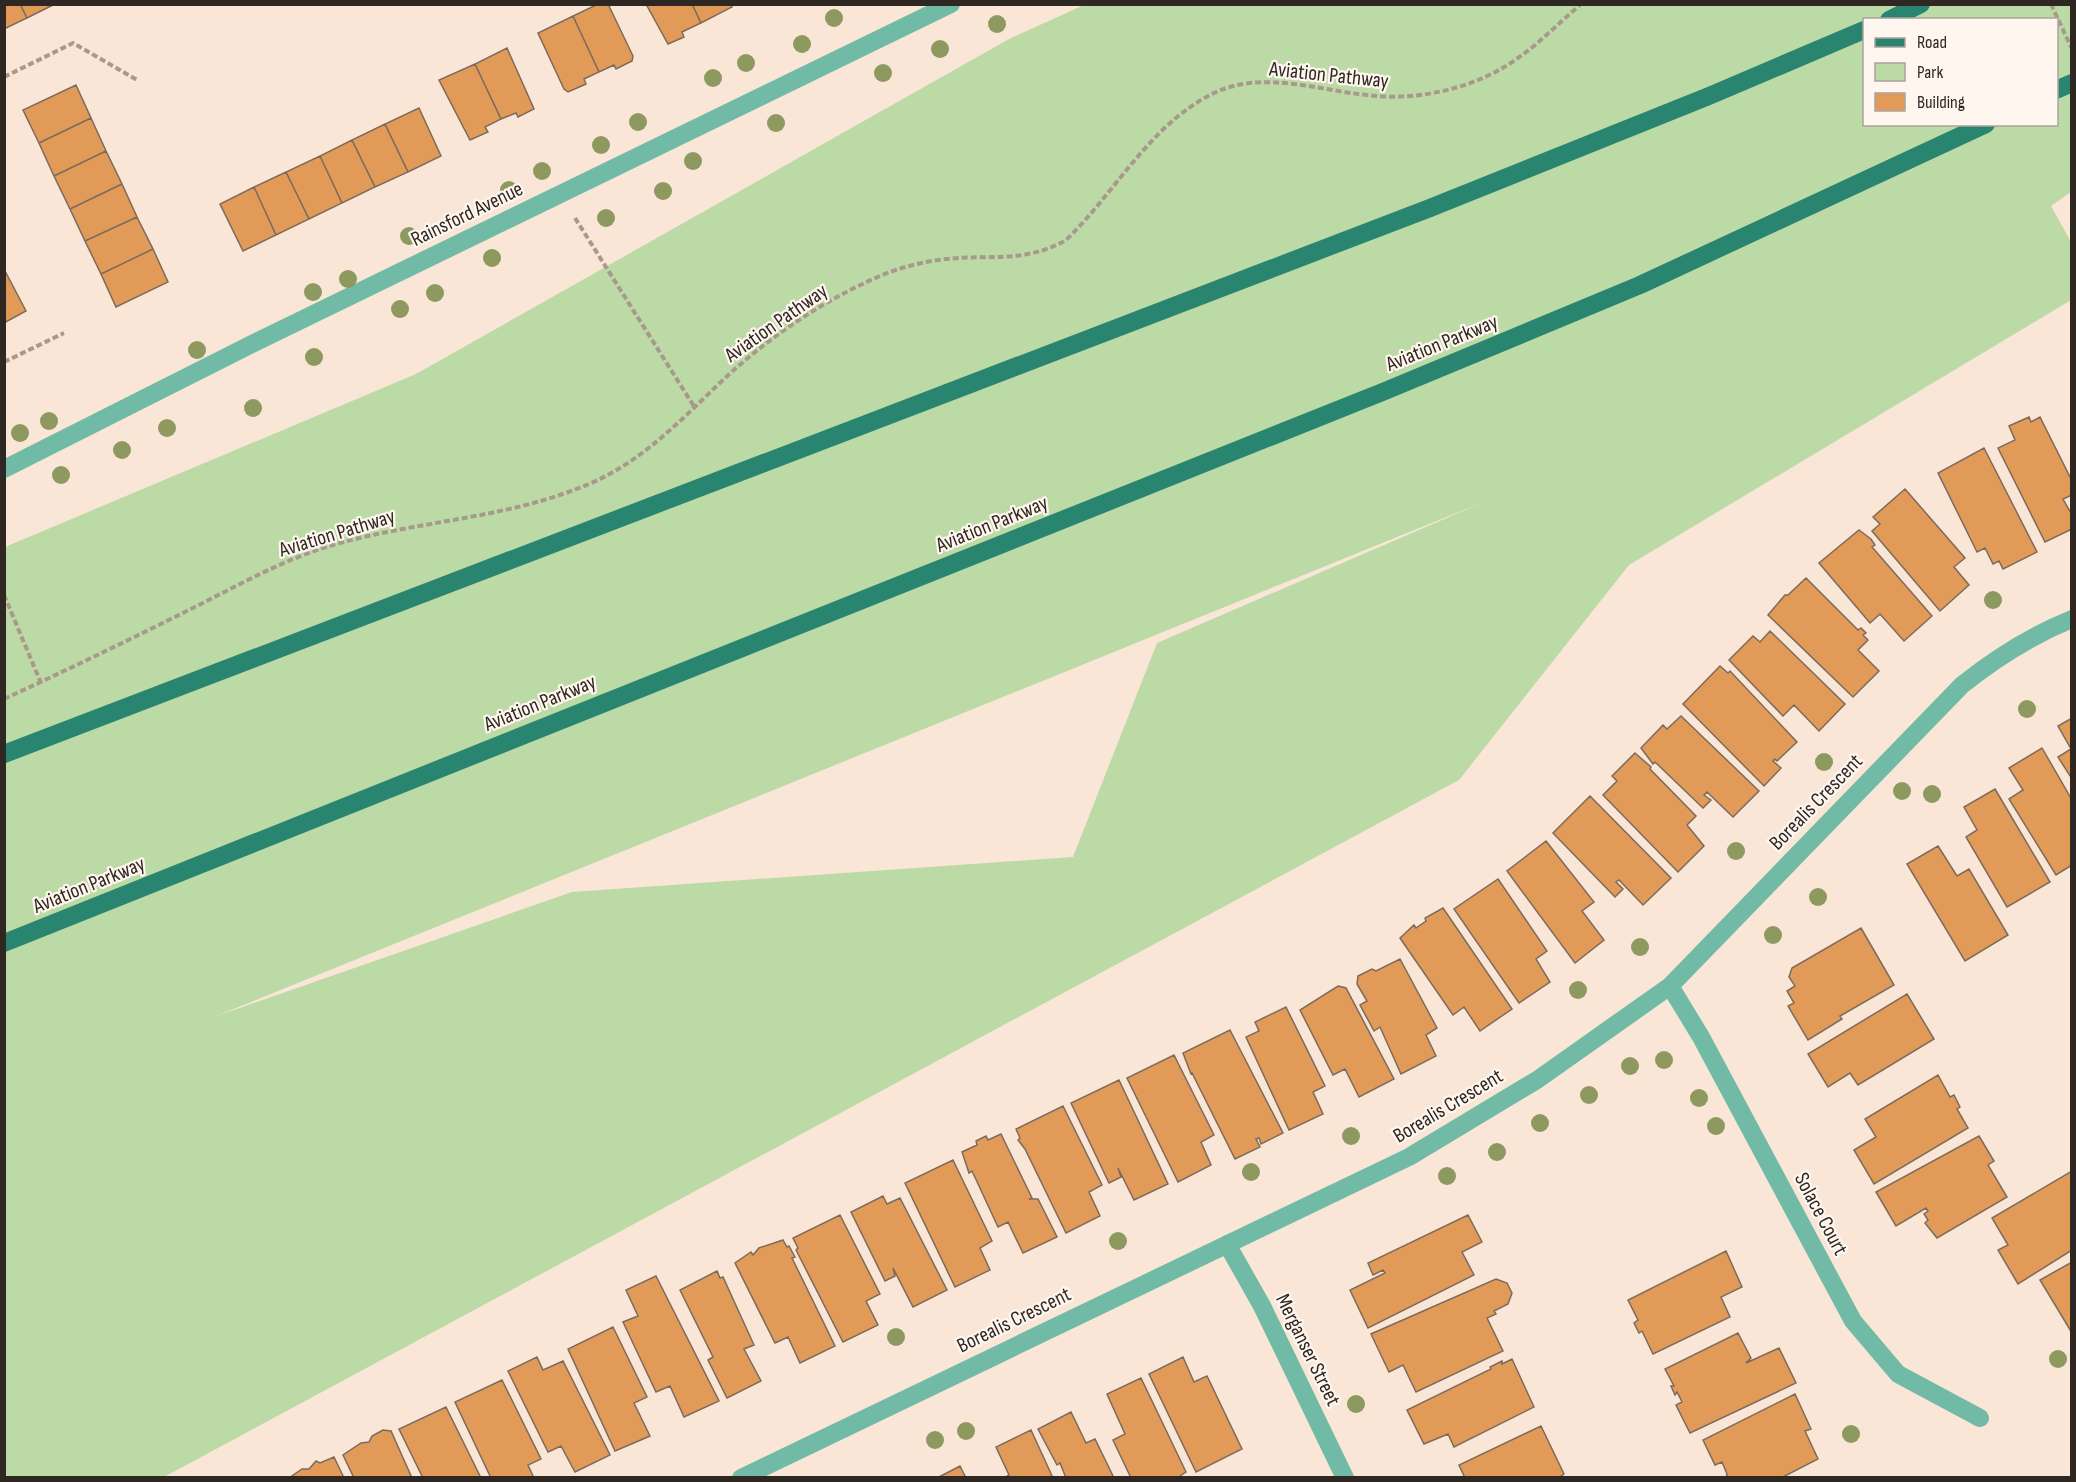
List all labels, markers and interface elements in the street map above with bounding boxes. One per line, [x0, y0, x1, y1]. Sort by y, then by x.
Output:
legend [1863, 18, 2058, 126]
text: Road [1917, 32, 1947, 53]
street label: Aviation Pathway [1267, 56, 1390, 94]
text: Park [1917, 62, 1943, 83]
text: Building [1917, 92, 1965, 113]
street label: Rainsford Avenue [407, 176, 527, 252]
street label: Aviation Pathway [719, 278, 832, 368]
street label: Aviation Parkway [1381, 309, 1502, 377]
street label: Aviation Parkway [931, 490, 1052, 558]
street label: Aviation Pathway [275, 504, 398, 563]
street label: Aviation Parkway [479, 669, 600, 737]
street label: Borealis Crescent [1764, 749, 1868, 855]
street label: Aviation Parkway [28, 851, 149, 919]
street label: Borealis Crescent [1389, 1063, 1507, 1149]
street label: Solace Court [1789, 1168, 1853, 1260]
street label: Borealis Crescent [953, 1282, 1075, 1358]
street label: Merganser Street [1270, 1290, 1346, 1410]

